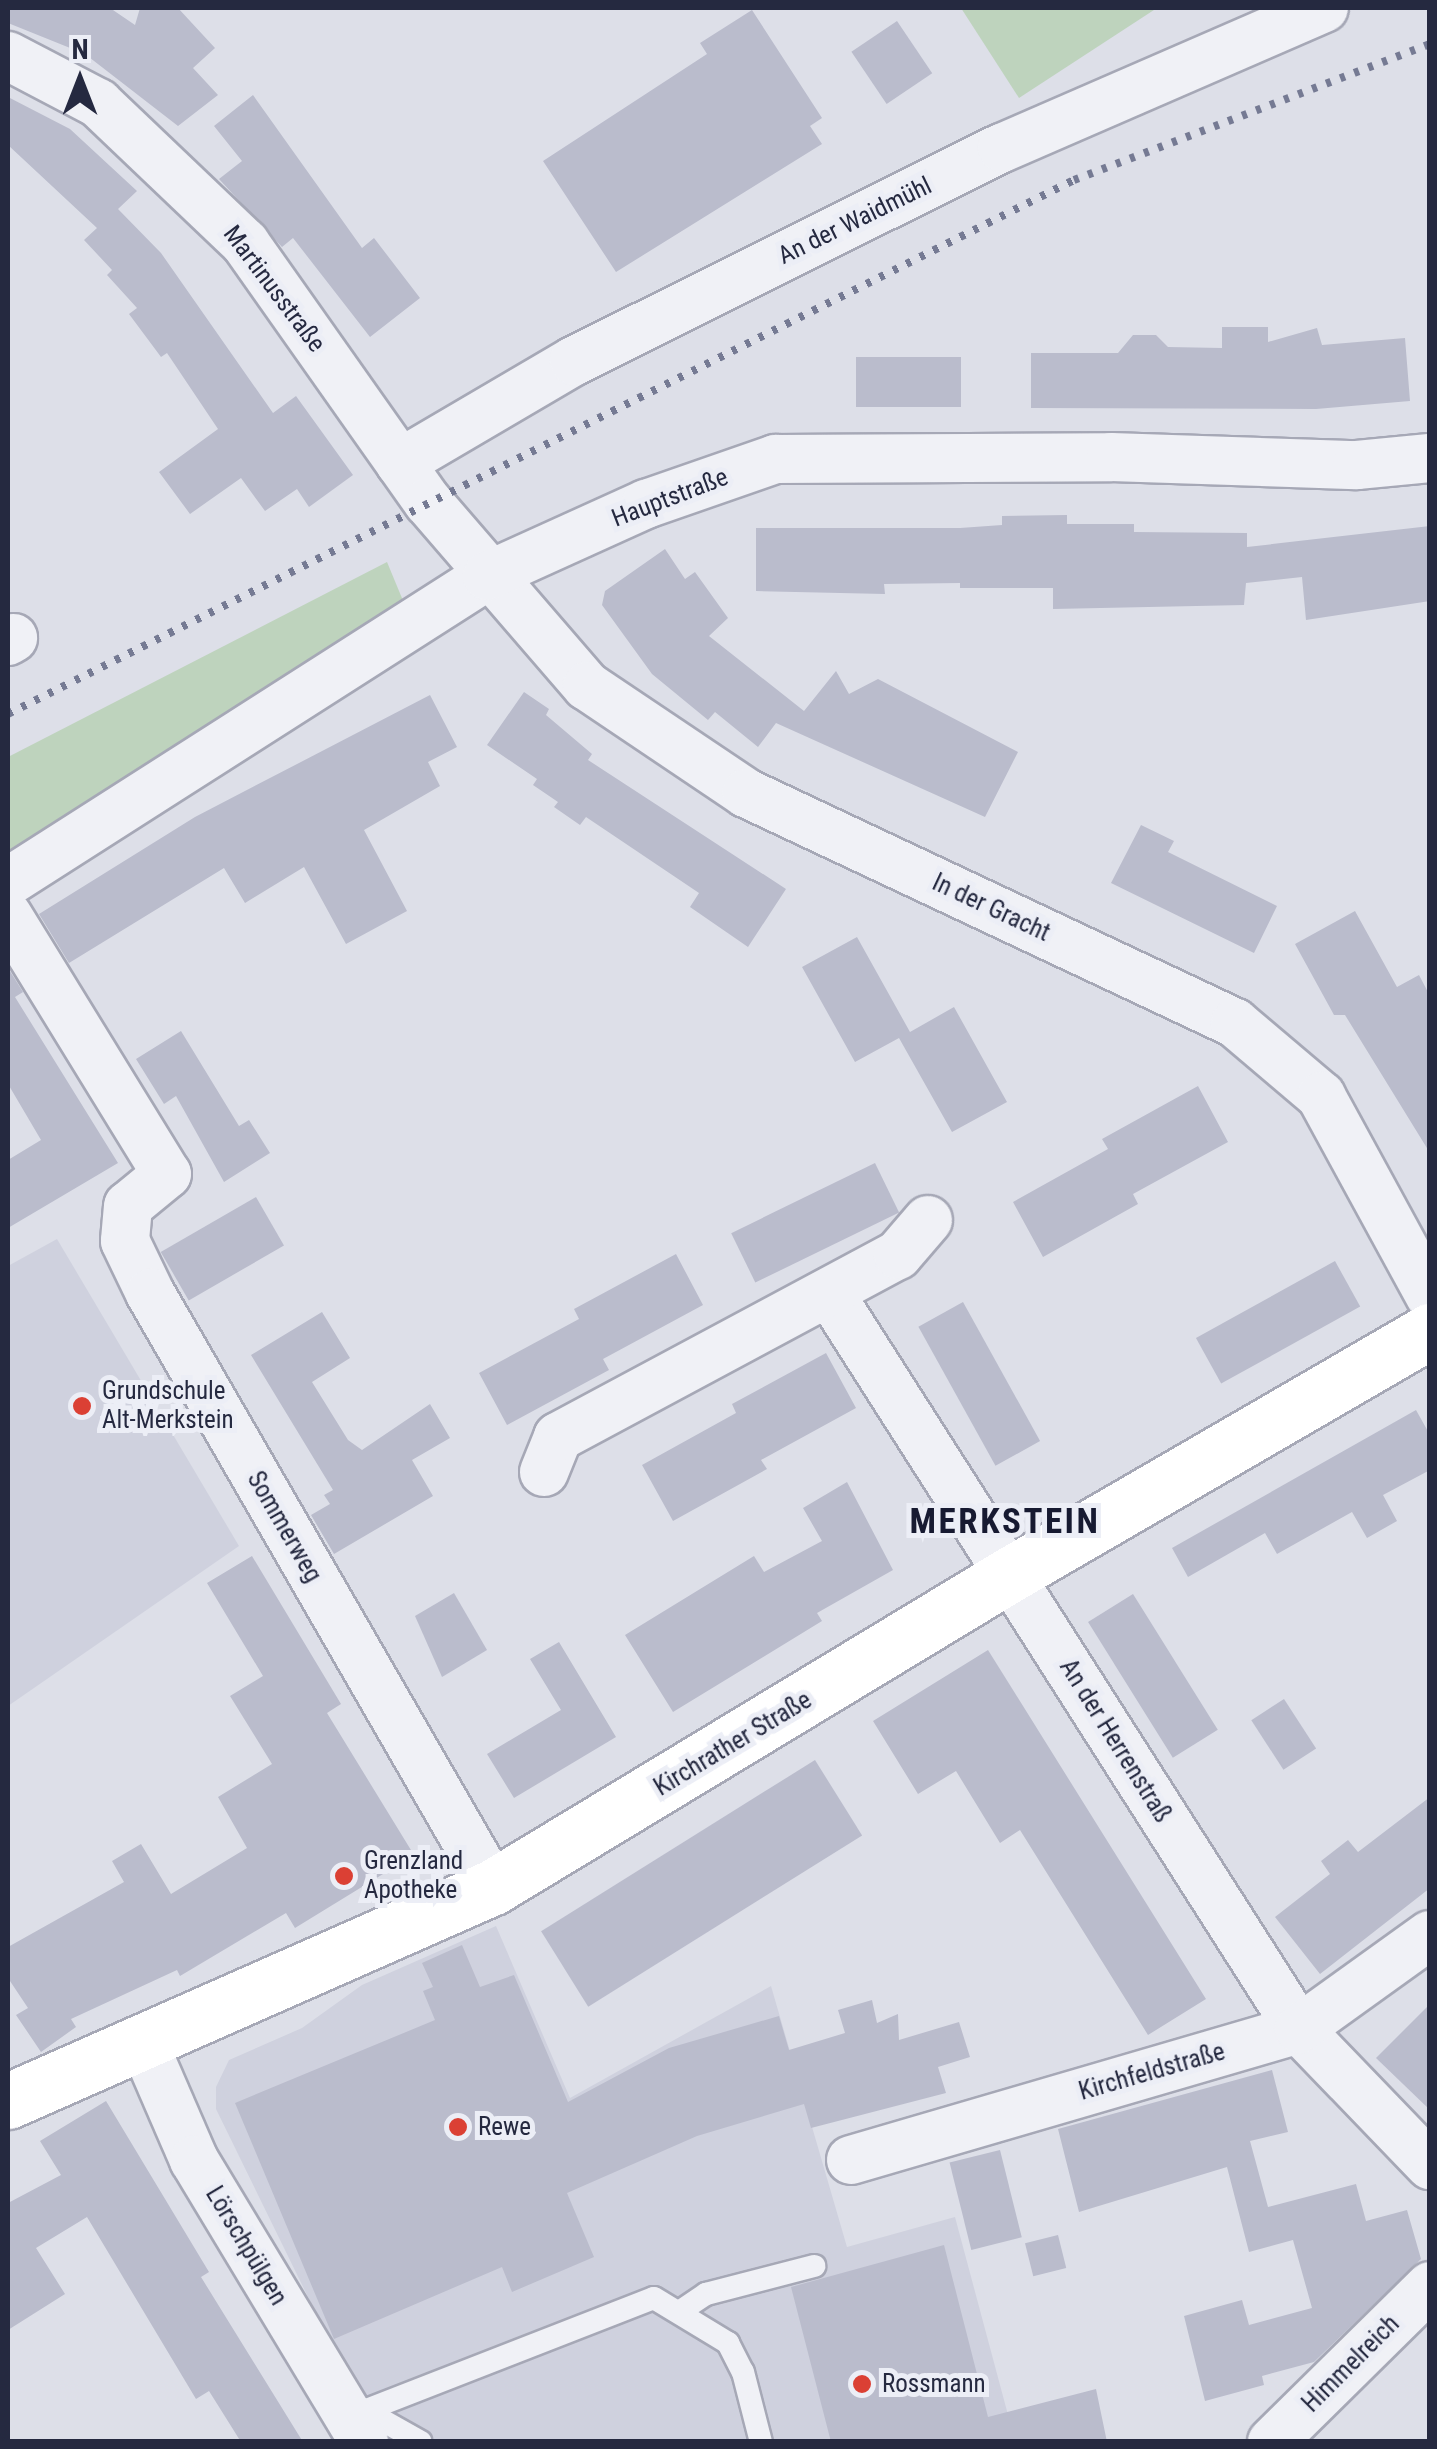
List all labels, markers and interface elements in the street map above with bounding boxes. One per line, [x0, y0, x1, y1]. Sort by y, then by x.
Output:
north arrow [30, 30, 130, 130]
text: N [71, 33, 89, 66]
street label: An der Waidmühl [773, 171, 937, 271]
street label: Martinusstraße [217, 220, 331, 358]
street label: Hauptstraße [608, 462, 732, 534]
street label: In der Gracht [927, 868, 1055, 948]
place label: Grundschule Alt-Merkstein [102, 1377, 234, 1436]
marker: Grundschule Alt-Merkstein [71, 1395, 93, 1417]
street label: Sommerweg [240, 1466, 328, 1588]
district label: MERKSTEIN [910, 1501, 1100, 1543]
street label: An der Herrenstraß [1053, 1654, 1177, 1828]
street label: Kirchrather Straße [649, 1685, 817, 1803]
place label: Grenzland Apotheke [364, 1847, 463, 1906]
marker: Grenzland Apotheke [333, 1865, 355, 1887]
street label: Kirchfeldstraße [1076, 2037, 1228, 2107]
place label: Rewe [478, 2112, 531, 2142]
marker: Rewe [447, 2116, 469, 2138]
street label: Lörschpülgen [199, 2181, 293, 2311]
street label: Himmelreich [1296, 2309, 1406, 2419]
place label: Rossmann [882, 2369, 986, 2399]
marker: Rossmann [851, 2373, 873, 2395]

